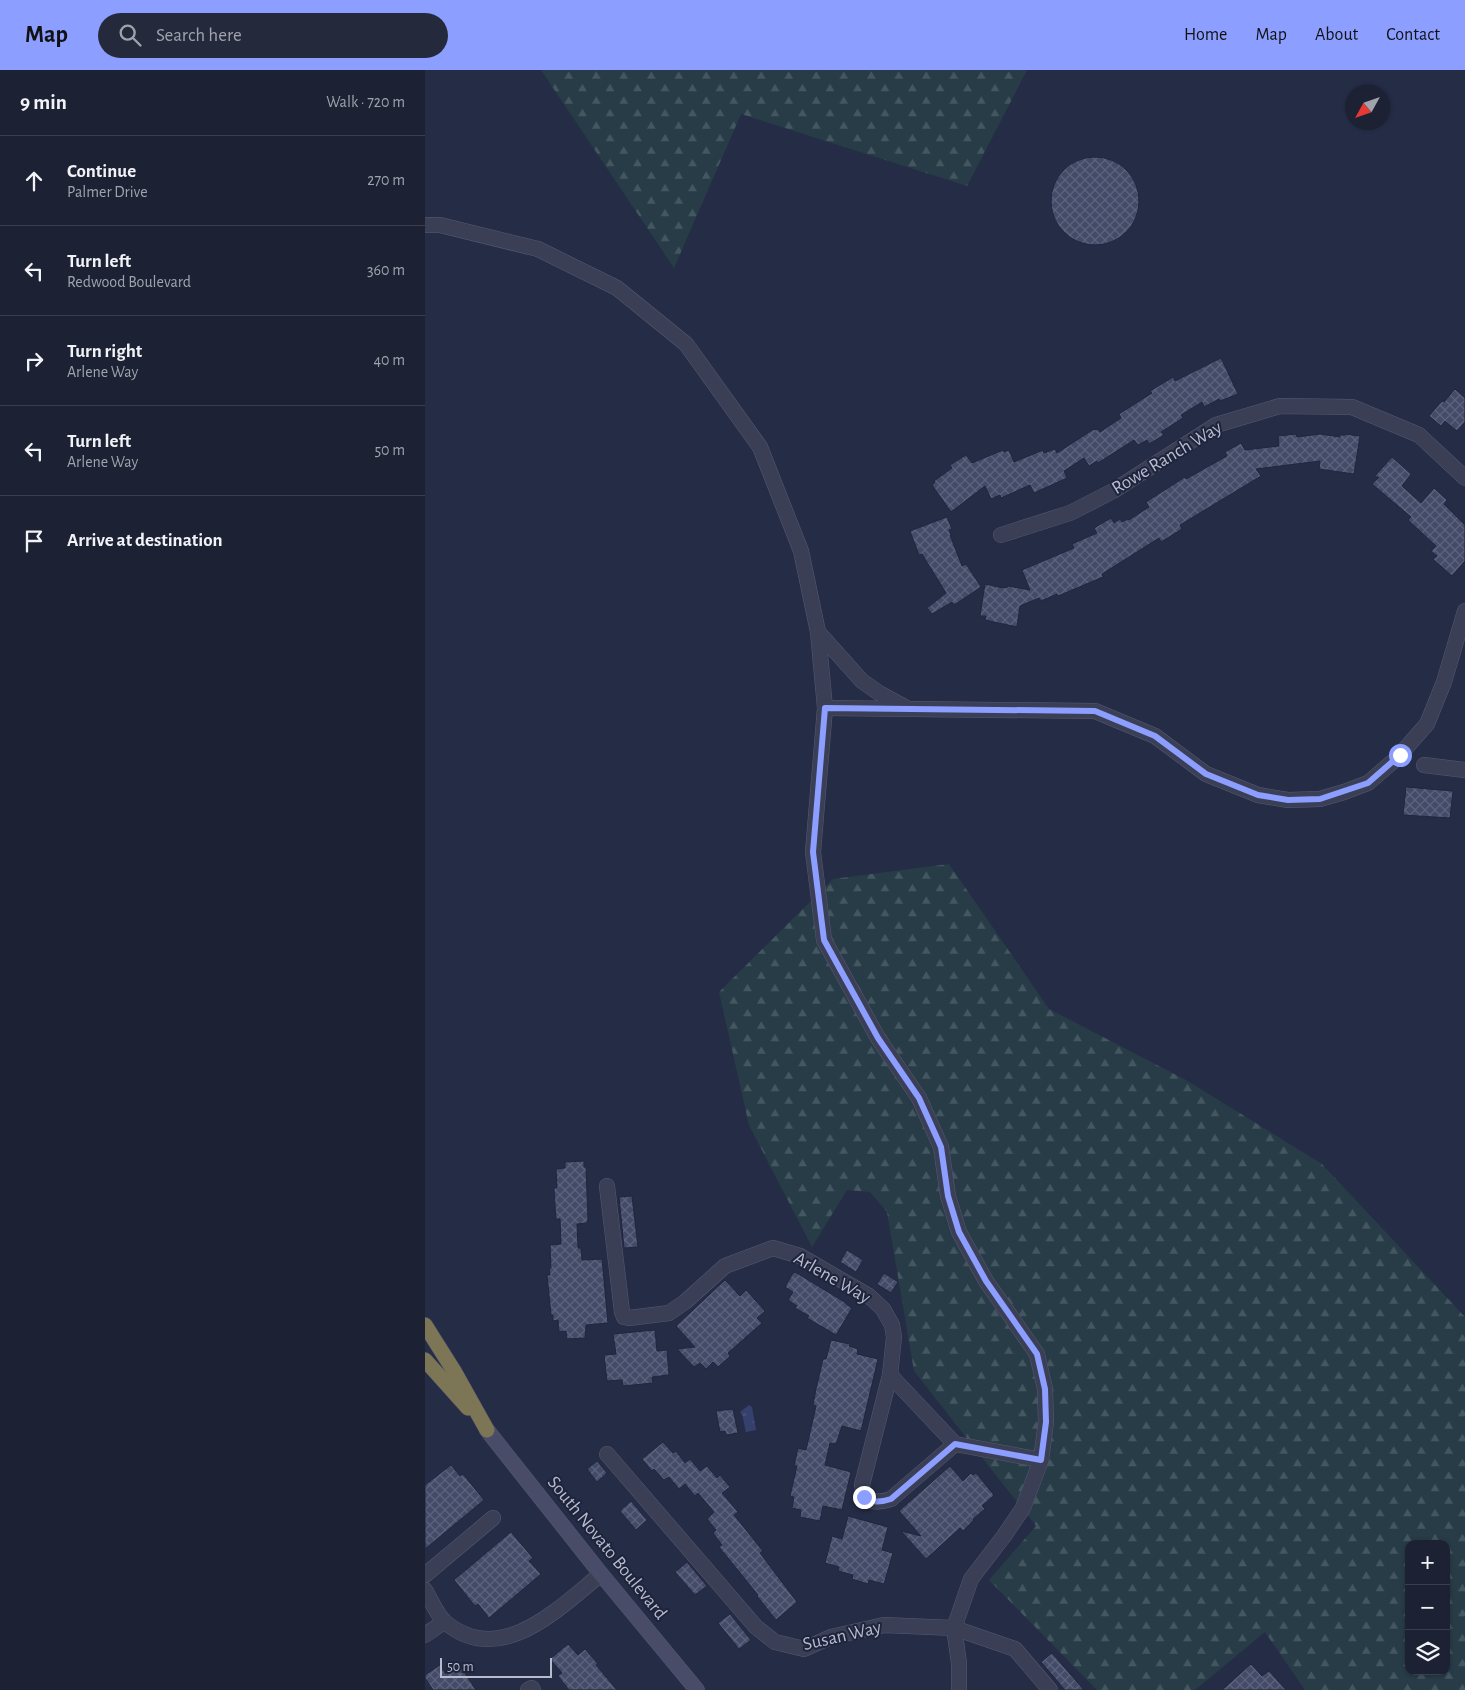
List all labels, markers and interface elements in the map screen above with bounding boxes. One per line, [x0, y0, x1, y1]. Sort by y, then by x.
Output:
search box [98, 13, 448, 58]
icon: search [116, 21, 144, 49]
text: Map [25, 23, 68, 47]
text: Search here [156, 26, 242, 45]
text: Home [1184, 26, 1227, 44]
text: Map [1255, 26, 1287, 44]
text: About [1315, 26, 1358, 44]
text: Contact [1386, 26, 1440, 44]
north arrow [1345, 85, 1390, 130]
text: 9 min [20, 92, 67, 113]
text: Walk · 720 m [326, 94, 405, 110]
text: Continue [67, 162, 136, 181]
icon: ahead [20, 167, 48, 195]
text: 270 m [367, 172, 405, 188]
text: Palmer Drive [67, 184, 148, 200]
text: Turn left [67, 252, 131, 271]
icon: left [20, 257, 48, 285]
text: 360 m [367, 262, 405, 278]
text: Redwood Boulevard [67, 274, 191, 290]
text: Turn right [67, 342, 142, 361]
icon: right [20, 347, 48, 375]
text: 40 m [373, 352, 405, 368]
text: Arlene Way [67, 364, 138, 380]
street label: Rowe Ranch Way [1109, 418, 1225, 498]
text: Turn left [67, 432, 131, 451]
icon: left [20, 437, 48, 465]
text: 50 m [374, 442, 405, 458]
text: Arlene Way [67, 454, 138, 470]
icon: arrive [20, 527, 48, 555]
text: Arrive at destination [67, 531, 223, 550]
route start [1389, 744, 1412, 767]
street label: Arlene Way [791, 1249, 873, 1307]
street label: South Novato Boulevard [544, 1473, 670, 1623]
route end [853, 1486, 876, 1509]
map controls [1405, 1540, 1450, 1675]
button: + [1405, 1540, 1450, 1585]
button: − [1405, 1585, 1450, 1630]
street label: Susan Way [801, 1618, 883, 1654]
button: layers [1405, 1630, 1450, 1675]
scale bar [440, 1655, 553, 1678]
text: 50 m [447, 1660, 474, 1674]

